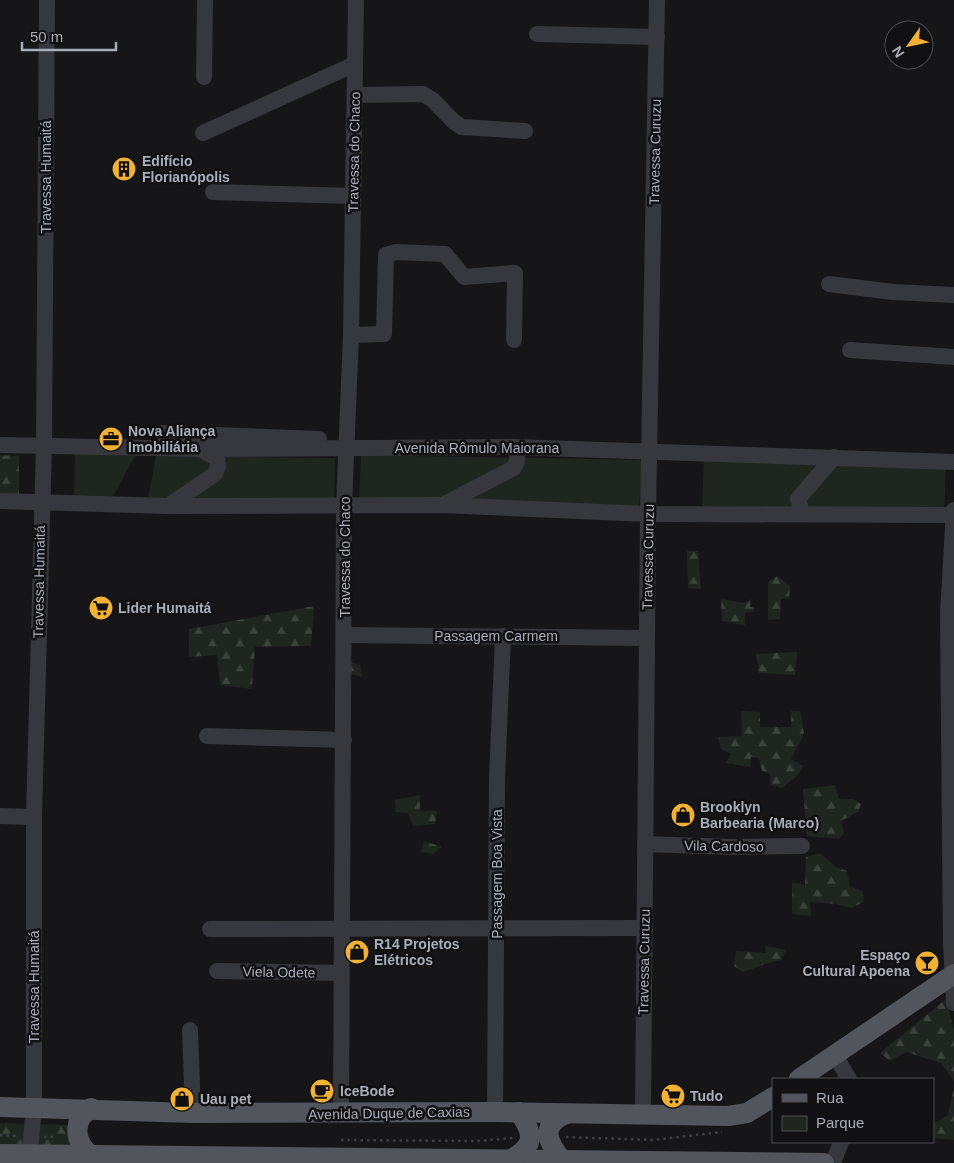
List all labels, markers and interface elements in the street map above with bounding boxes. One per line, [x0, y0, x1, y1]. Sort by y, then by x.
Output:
scale bar [22, 20, 116, 52]
north arrow [884, 20, 934, 70]
text: 50 m [30, 28, 63, 45]
text: N [889, 43, 908, 61]
street label: Travessa do Chaco [345, 91, 363, 213]
street label: Travessa Curuzu [646, 99, 664, 205]
street label: Travessa Humaitá [38, 120, 54, 234]
place label: Edifício Florianópolis [142, 153, 230, 185]
building icon: Edifício Florianópolis [111, 156, 137, 182]
place label: Nova Aliança Imobiliária [128, 423, 216, 455]
office icon: Nova Aliança Imobiliária [98, 426, 124, 452]
street label: Avenida Rômulo Maiorana [395, 440, 560, 456]
street label: Travessa do Chaco [337, 496, 353, 617]
street label: Travessa Curuzu [639, 504, 657, 610]
street label: Travessa Humaitá [30, 525, 48, 639]
supermarket icon: Lider Humaitá [88, 595, 114, 621]
place label: Lider Humaitá [118, 600, 212, 616]
street label: Passagem Carmem [434, 628, 558, 644]
place label: Brooklyn Barbearia (Marco) [700, 799, 819, 831]
shop icon: Brooklyn Barbearia (Marco) [670, 802, 696, 828]
street label: Passagem Boa Vista [489, 809, 505, 939]
street label: Vila Cardoso [684, 837, 764, 855]
street label: Travessa Curuzu [635, 909, 653, 1015]
street label: Travessa Humaitá [26, 930, 42, 1044]
place label: R14 Projetos Elétricos [374, 936, 460, 968]
shop icon: R14 Projetos Elétricos [344, 939, 370, 965]
place label: Espaço Cultural Apoena [802, 947, 910, 979]
bar icon: Espaço Cultural Apoena [914, 950, 940, 976]
street label: Viela Odete [242, 963, 316, 981]
cafe icon: IceBode [309, 1078, 335, 1104]
legend [772, 1078, 934, 1143]
place label: IceBode [340, 1083, 395, 1099]
supermarket icon: Tudo [660, 1083, 686, 1109]
shop icon: Uau pet [169, 1086, 195, 1112]
place label: Tudo [690, 1088, 723, 1104]
text: Rua [816, 1089, 844, 1106]
place label: Uau pet [200, 1091, 252, 1107]
street label: Avenida Duque de Caxias [308, 1104, 470, 1122]
text: Parque [816, 1114, 864, 1131]

